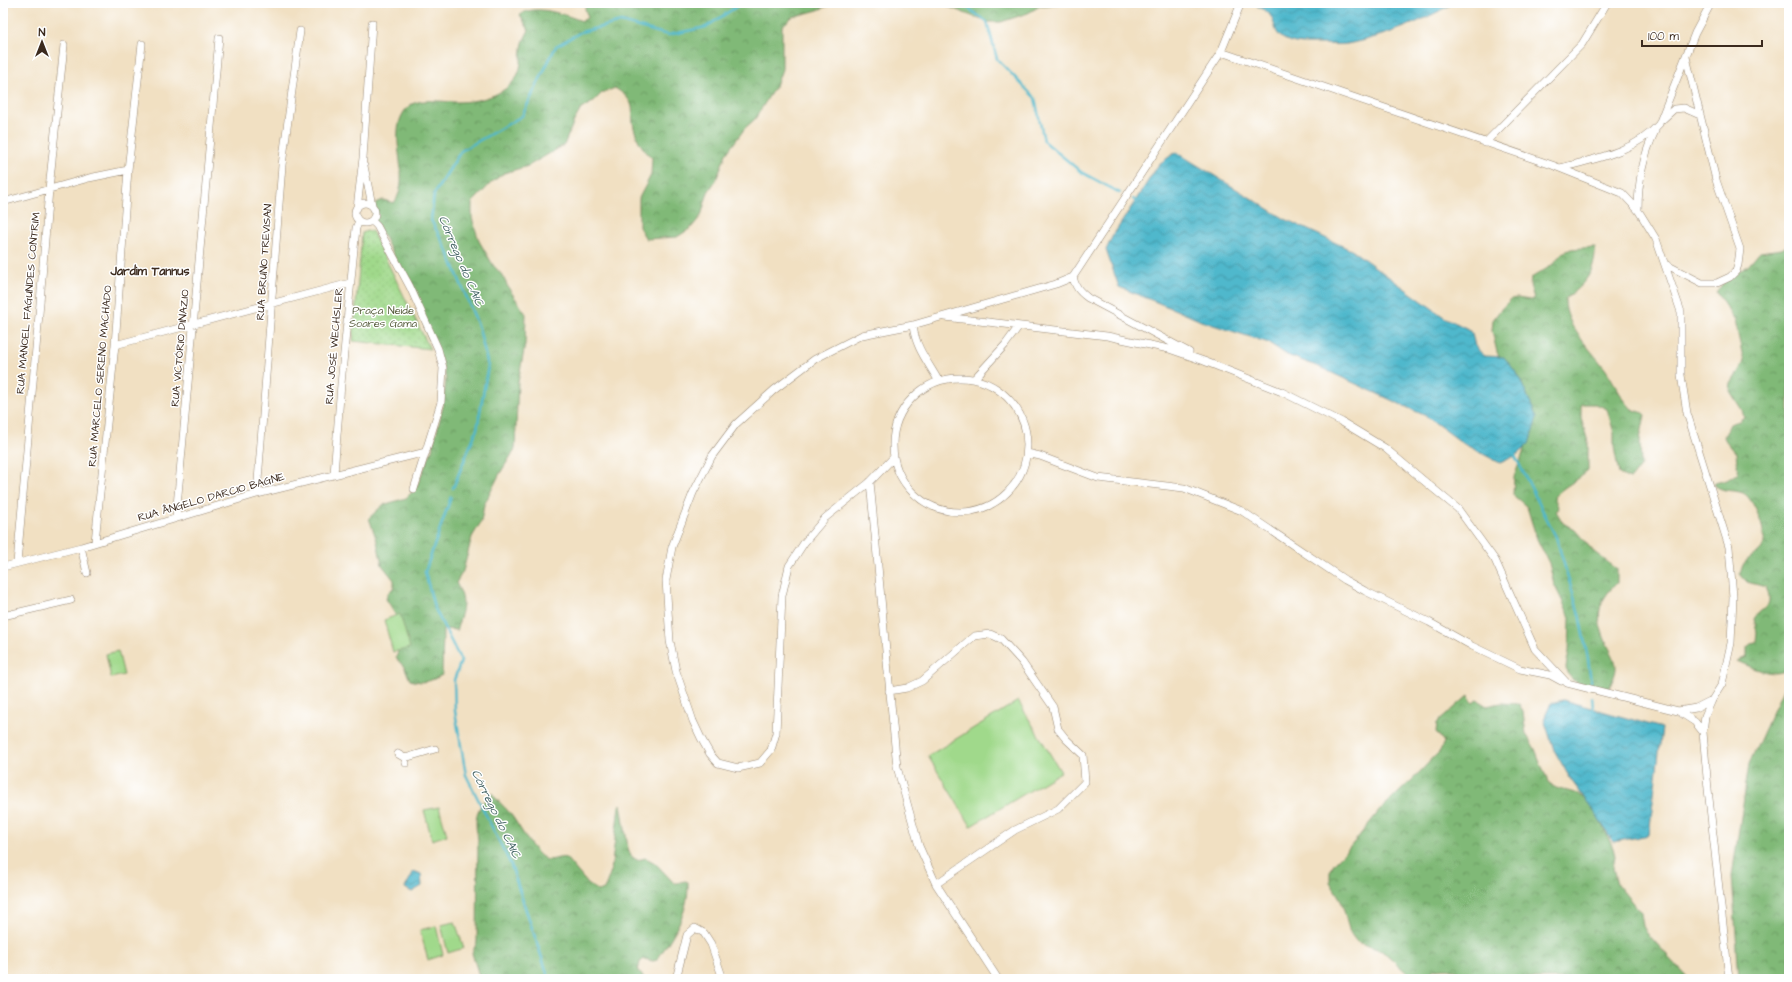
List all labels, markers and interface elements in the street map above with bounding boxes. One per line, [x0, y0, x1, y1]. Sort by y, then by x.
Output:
north arrow [22, 22, 62, 62]
scale bar [1642, 22, 1762, 48]
text: N [39, 25, 46, 40]
text: 100 m [1648, 28, 1679, 45]
street label: RUA BRUNO TREVISAN [252, 203, 276, 321]
street label: RUA MANOEL FAGUNDES CONTRIM [13, 211, 43, 395]
water label: Córrego do CAIC [433, 213, 488, 310]
district label: Jardim Tannus [110, 263, 189, 280]
street label: RUA MARCELO SERENO MACHADO [85, 284, 115, 467]
street label: RUA JOSÉ WECHSLER [321, 287, 347, 405]
street label: RUA VICTÓRIO DINAZIO [167, 288, 193, 407]
park label: Praça Neide Soares Gama [349, 303, 417, 331]
street label: RUA ÂNGELO DARCIO BAGNE [136, 469, 287, 525]
water label: Córrego do CAIC [466, 767, 525, 862]

